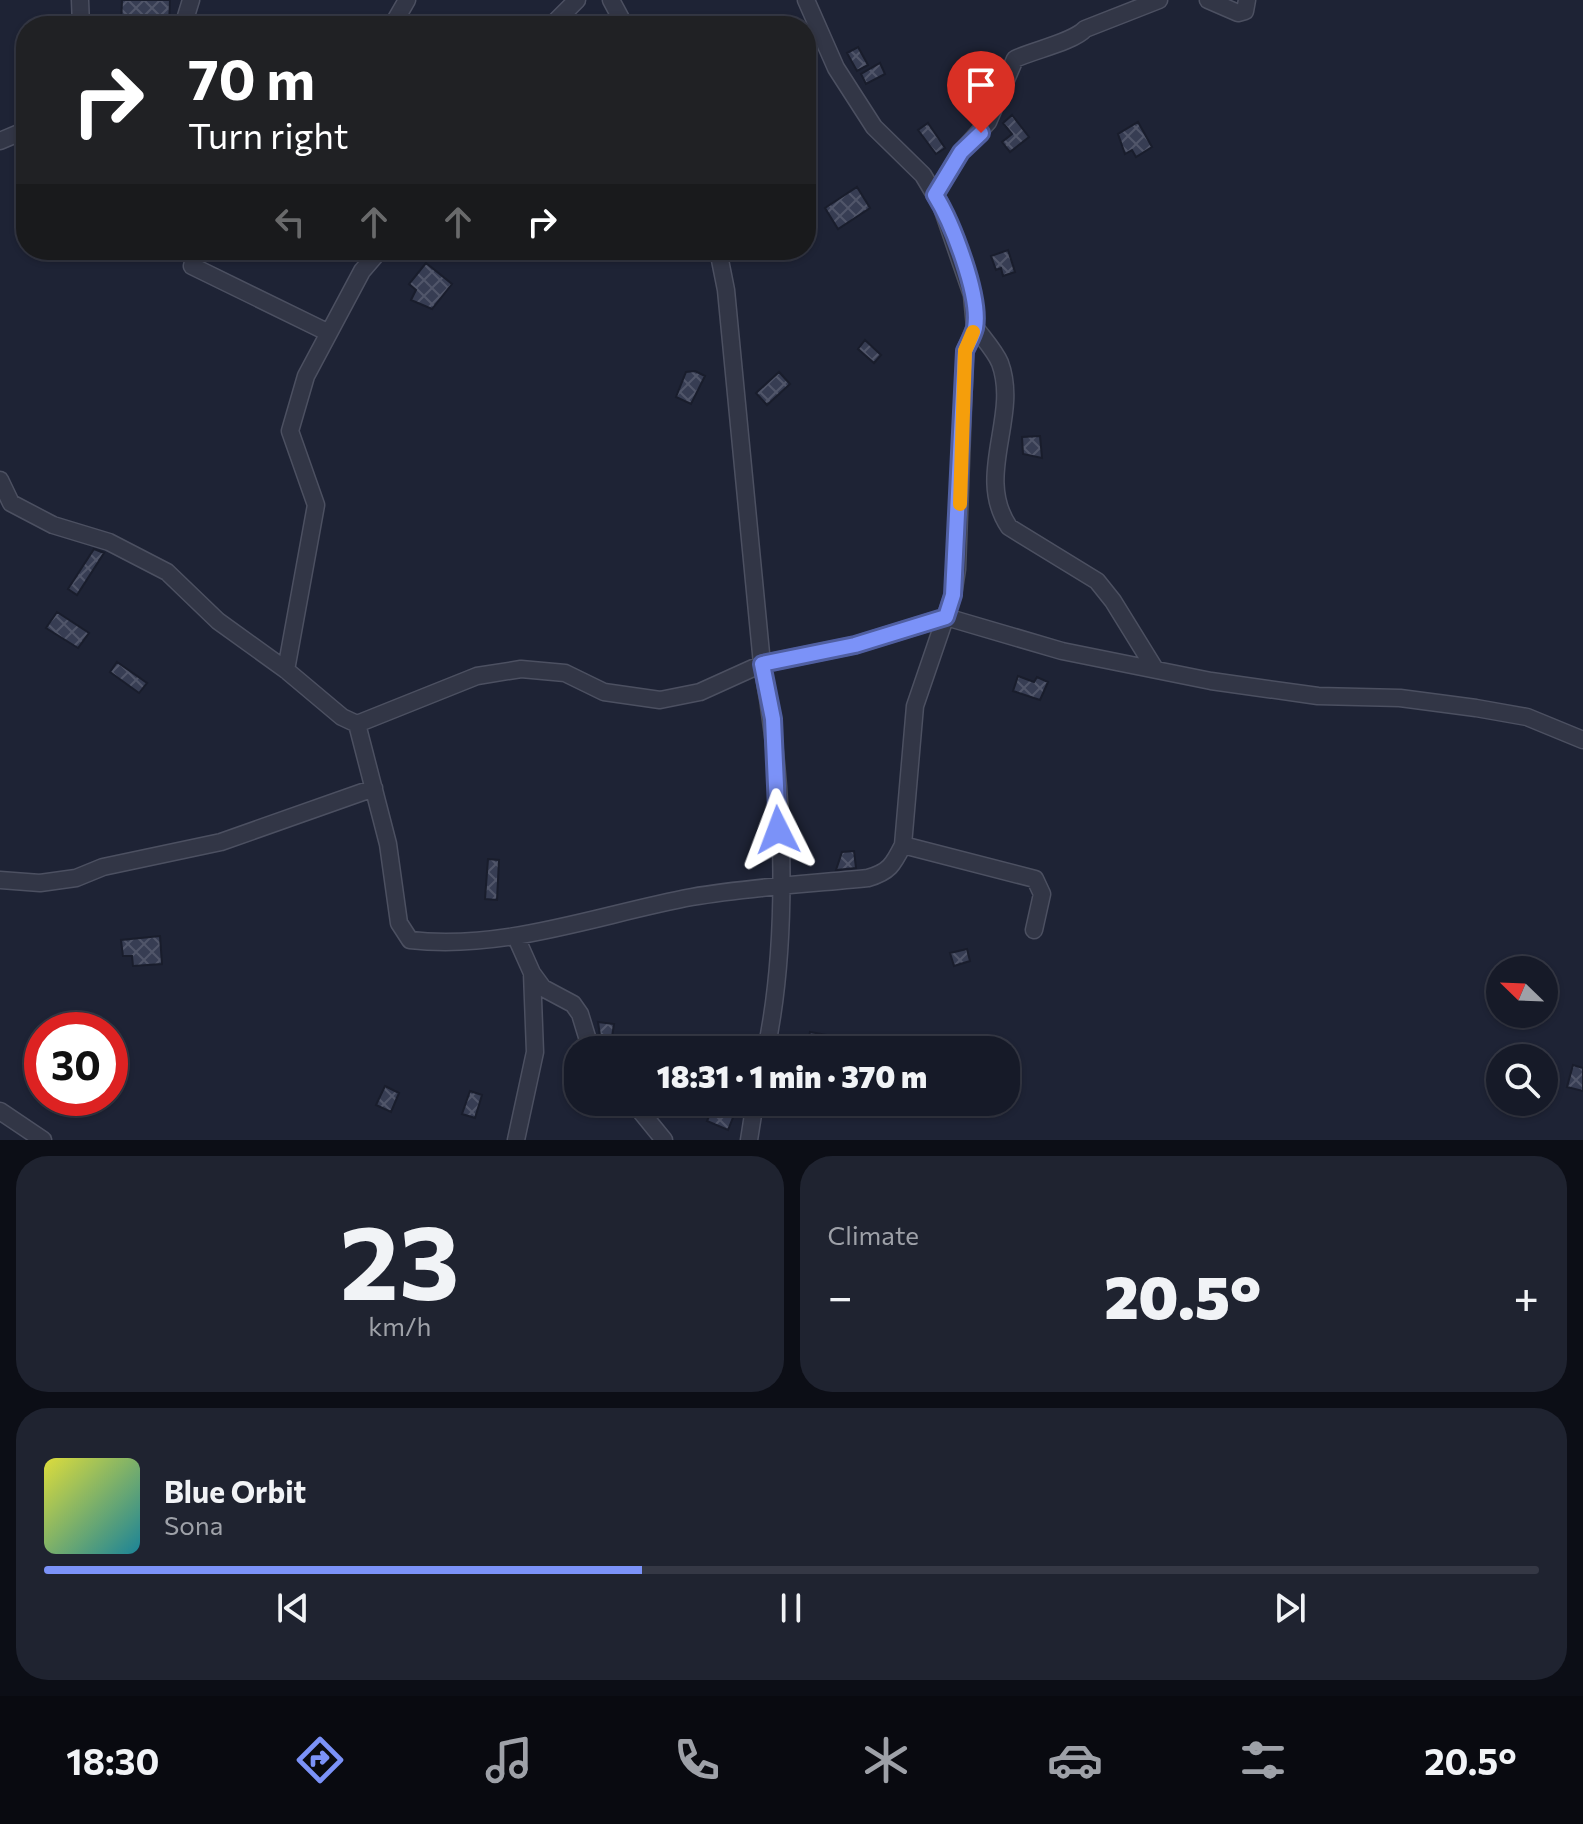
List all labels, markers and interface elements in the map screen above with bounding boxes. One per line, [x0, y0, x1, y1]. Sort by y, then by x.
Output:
text: 70 m [188, 43, 315, 112]
icon: right [56, 48, 160, 152]
pin [947, 51, 1015, 133]
icon: arrive [959, 63, 1003, 107]
text: Turn right [188, 112, 349, 156]
icon: left [268, 200, 312, 244]
icon: ahead [352, 200, 396, 244]
icon: ahead [436, 200, 480, 244]
icon: right [520, 200, 564, 244]
position arrow [736, 788, 820, 872]
north arrow [1486, 956, 1558, 1028]
map controls [1486, 956, 1558, 1116]
speed limit sign: 30 [24, 1012, 128, 1116]
button: search [1486, 1044, 1558, 1116]
text: 18:31 · 1 min · 370 m [657, 1057, 927, 1094]
text: 23 [340, 1194, 460, 1321]
text: Climate [828, 1219, 919, 1250]
text: 20.5° [1104, 1258, 1261, 1331]
text: − [828, 1268, 853, 1322]
text: + [1513, 1268, 1539, 1322]
text: km/h [368, 1310, 431, 1341]
text: Blue Orbit [164, 1472, 306, 1509]
text: Sona [164, 1509, 223, 1540]
icon: previous [271, 1586, 315, 1630]
icon: pause [769, 1586, 813, 1630]
icon: next [1268, 1586, 1312, 1630]
icon: directions [292, 1732, 348, 1788]
icon: music [481, 1732, 537, 1788]
icon: phone [669, 1732, 725, 1788]
icon: climate [858, 1732, 914, 1788]
icon: car [1047, 1732, 1103, 1788]
icon: filters [1235, 1732, 1291, 1788]
text: 18:30 [66, 1738, 159, 1782]
text: 20.5° [1424, 1738, 1517, 1782]

